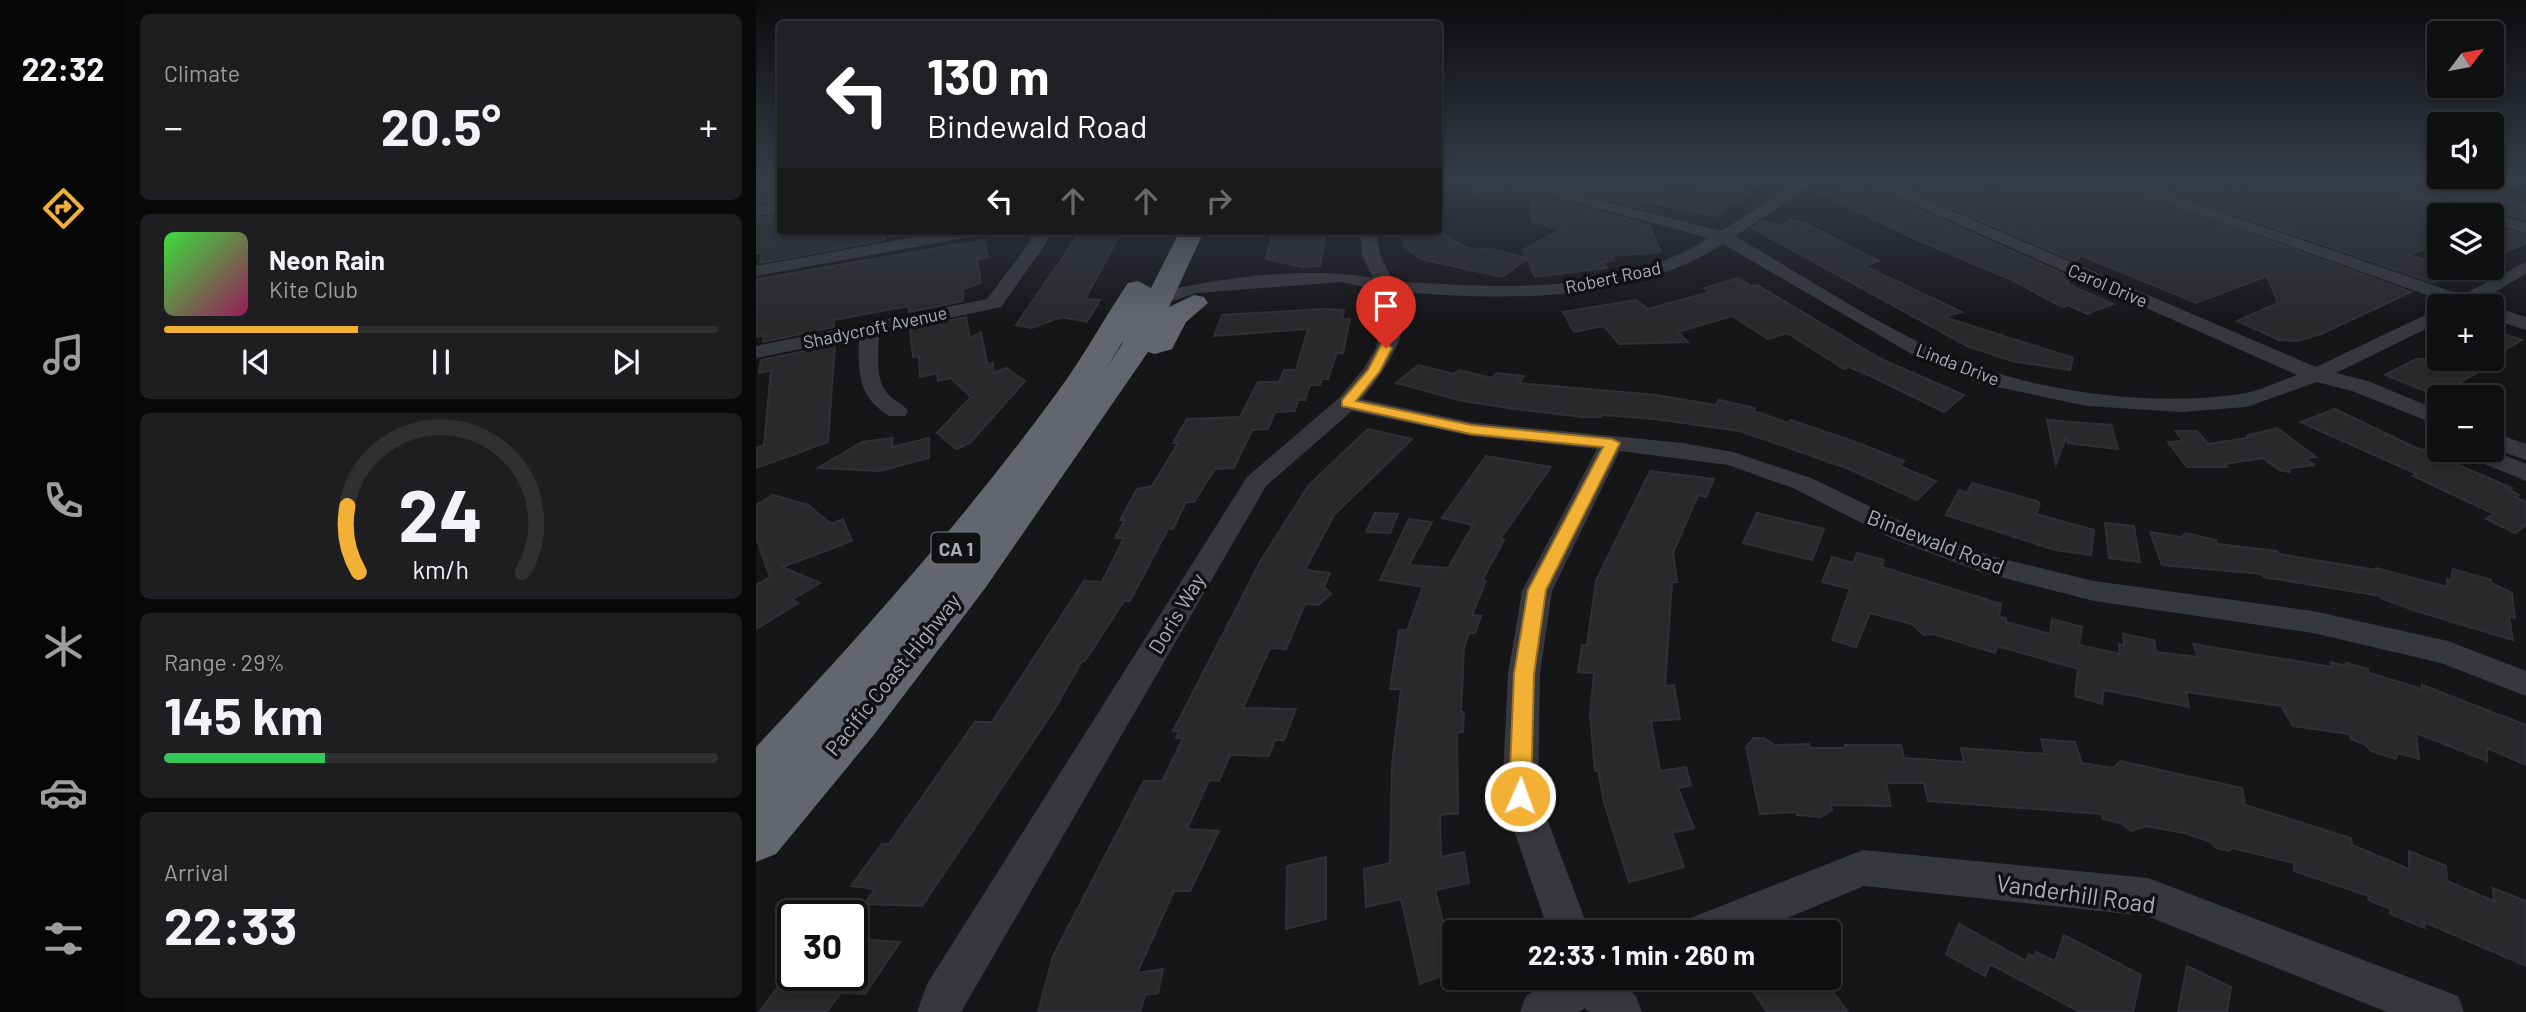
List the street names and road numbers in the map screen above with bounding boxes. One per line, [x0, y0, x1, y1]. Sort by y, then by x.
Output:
street label: Robert Road [1563, 256, 1663, 298]
street label: Carol Drive [2065, 258, 2151, 312]
street label: Shadycroft Avenue [801, 301, 949, 353]
street label: Linda Drive [1913, 338, 2003, 390]
street label: Bindewald Road [1864, 503, 2008, 579]
road number: CA 1 [932, 533, 980, 564]
street label: Doris Way [1142, 568, 1210, 658]
street label: Pacific Coast Highway [819, 588, 965, 760]
street label: Vanderhill Road [1994, 867, 2158, 919]

